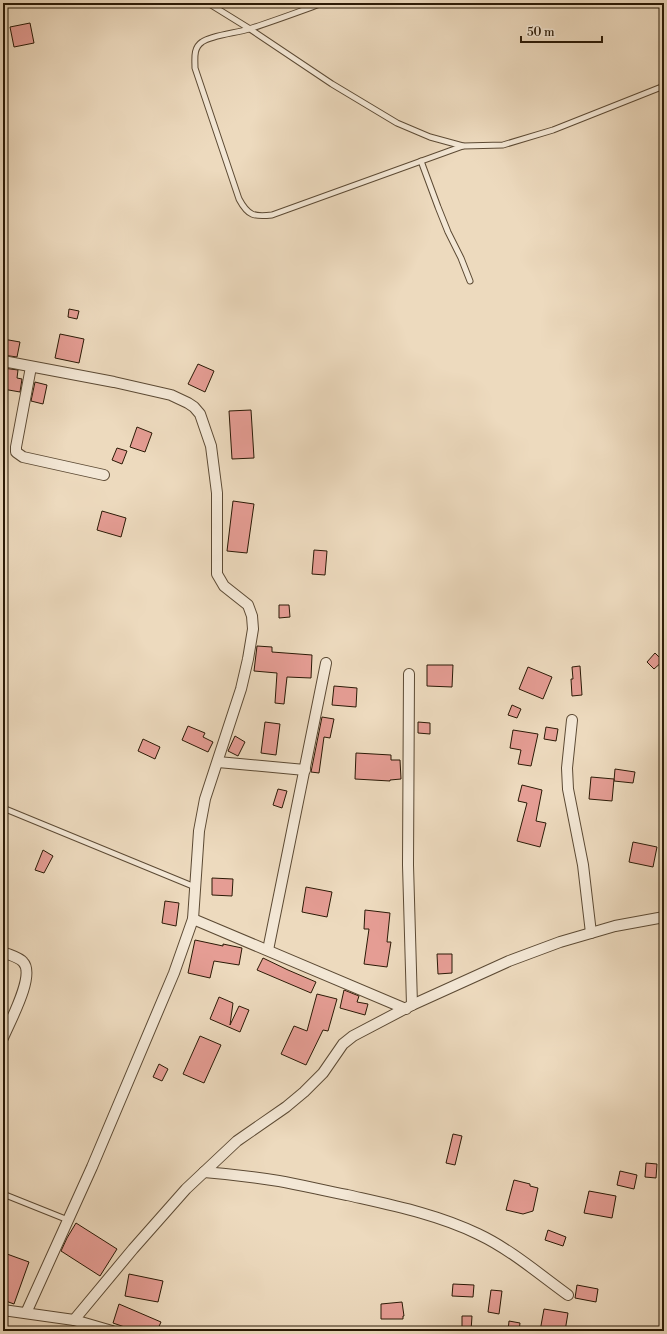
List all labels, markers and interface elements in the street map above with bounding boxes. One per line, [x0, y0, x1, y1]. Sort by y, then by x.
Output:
scale bar [521, 18, 602, 44]
text: 50 m [527, 25, 555, 40]

